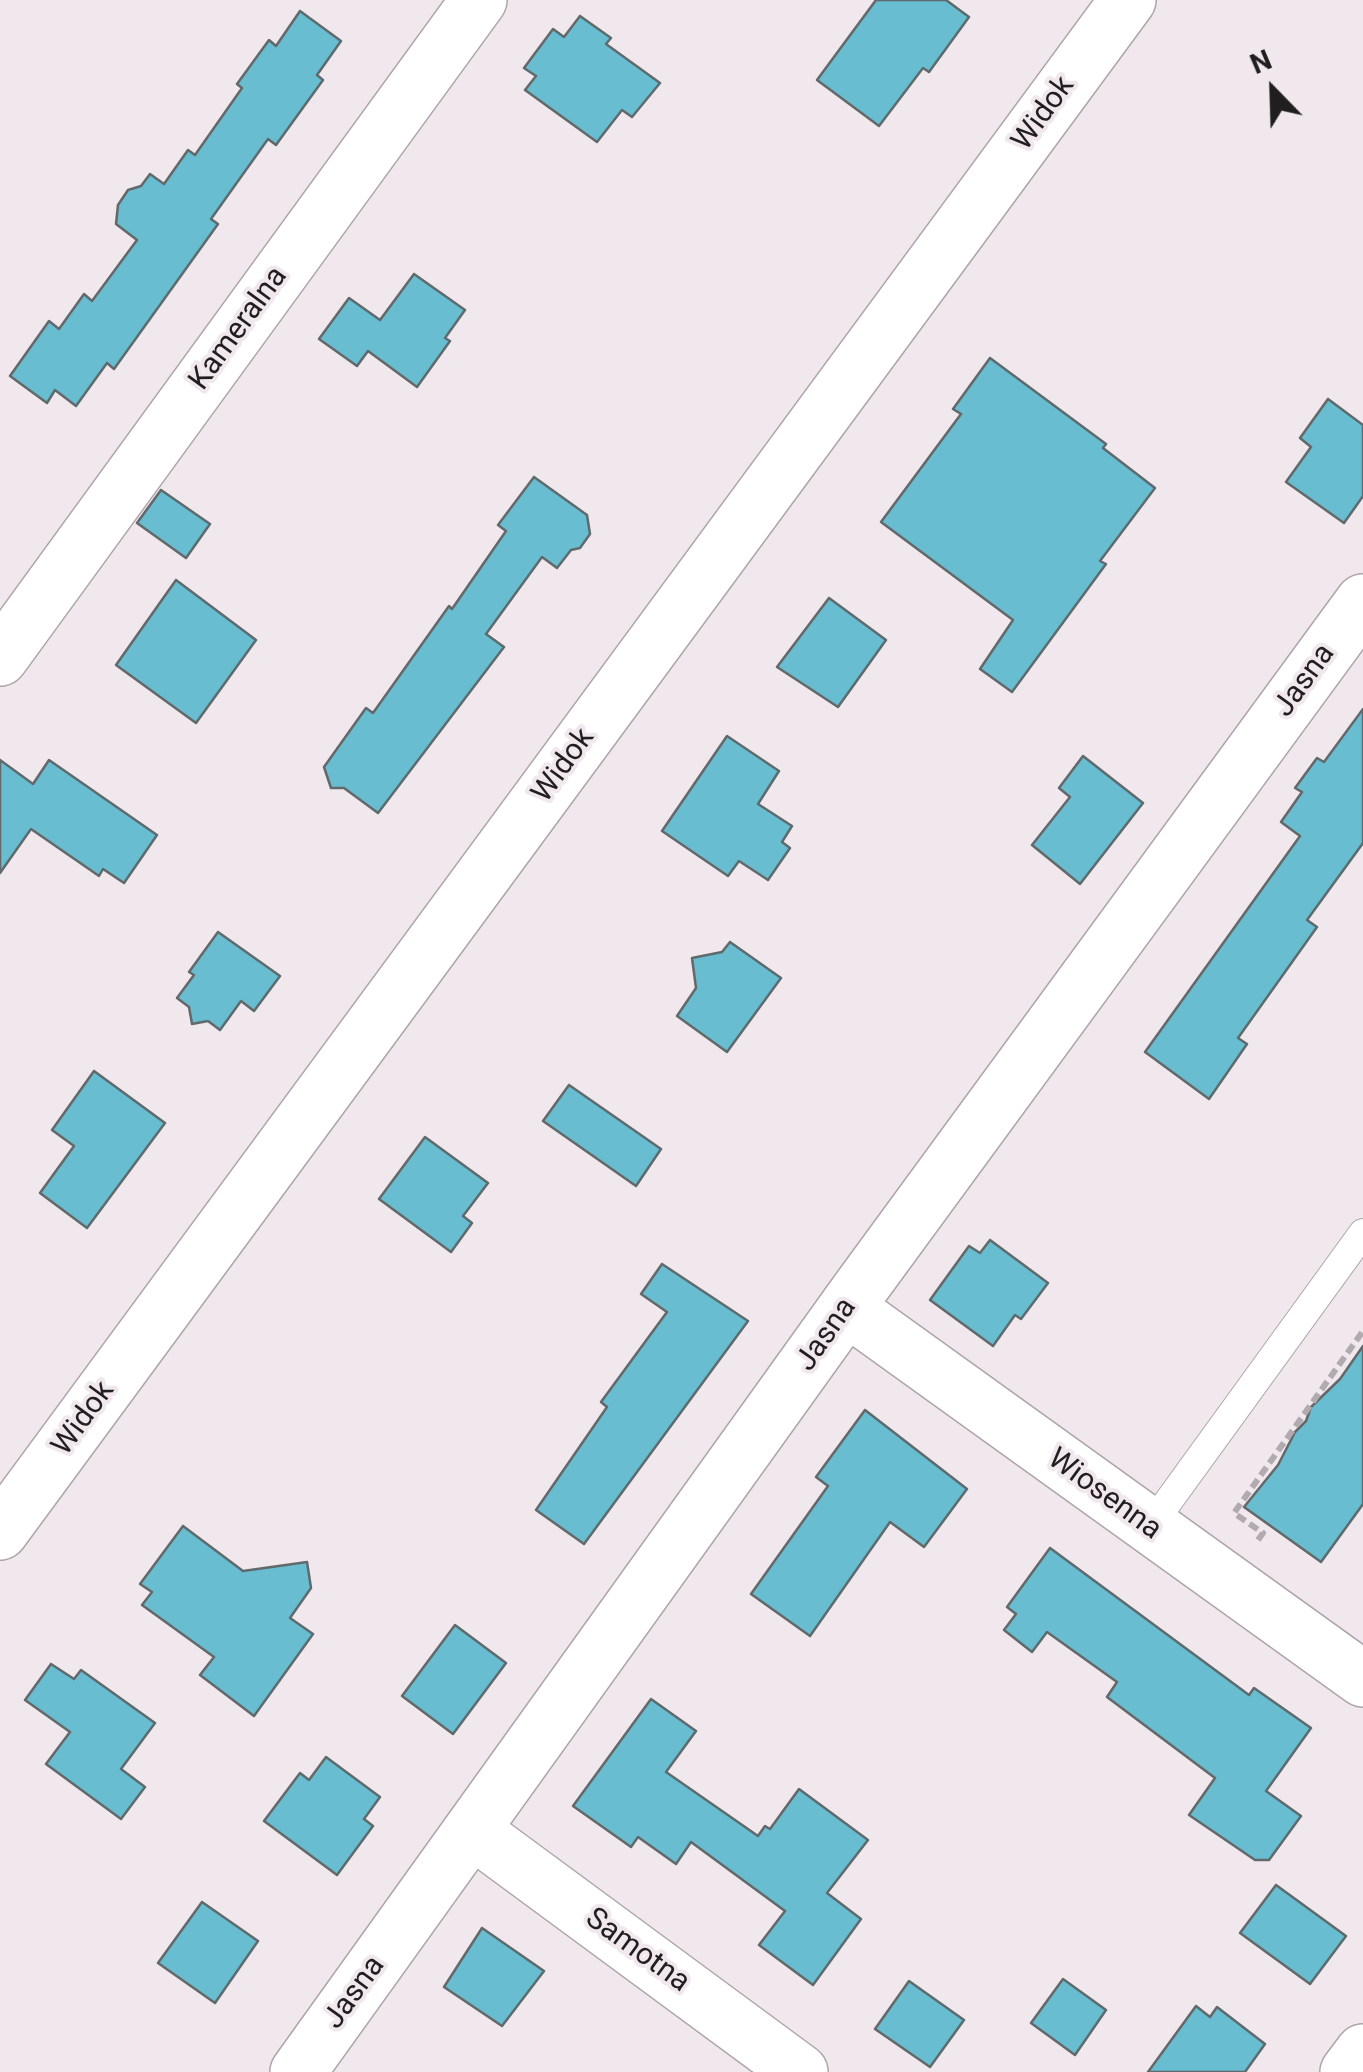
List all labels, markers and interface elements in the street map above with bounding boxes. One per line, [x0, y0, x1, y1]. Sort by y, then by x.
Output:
north arrow [1223, 40, 1323, 140]
text: N [1246, 43, 1277, 81]
street label: Widok [1005, 70, 1083, 158]
street label: Kameralna [182, 260, 296, 398]
street label: Jasna [1267, 638, 1343, 724]
street label: Widok [525, 722, 603, 810]
street label: Jasna [789, 1291, 865, 1379]
street label: Widok [45, 1375, 123, 1463]
street label: Wiosenna [1040, 1442, 1168, 1548]
street label: Samotna [578, 1901, 696, 2001]
street label: Jasna [317, 1950, 393, 2036]

